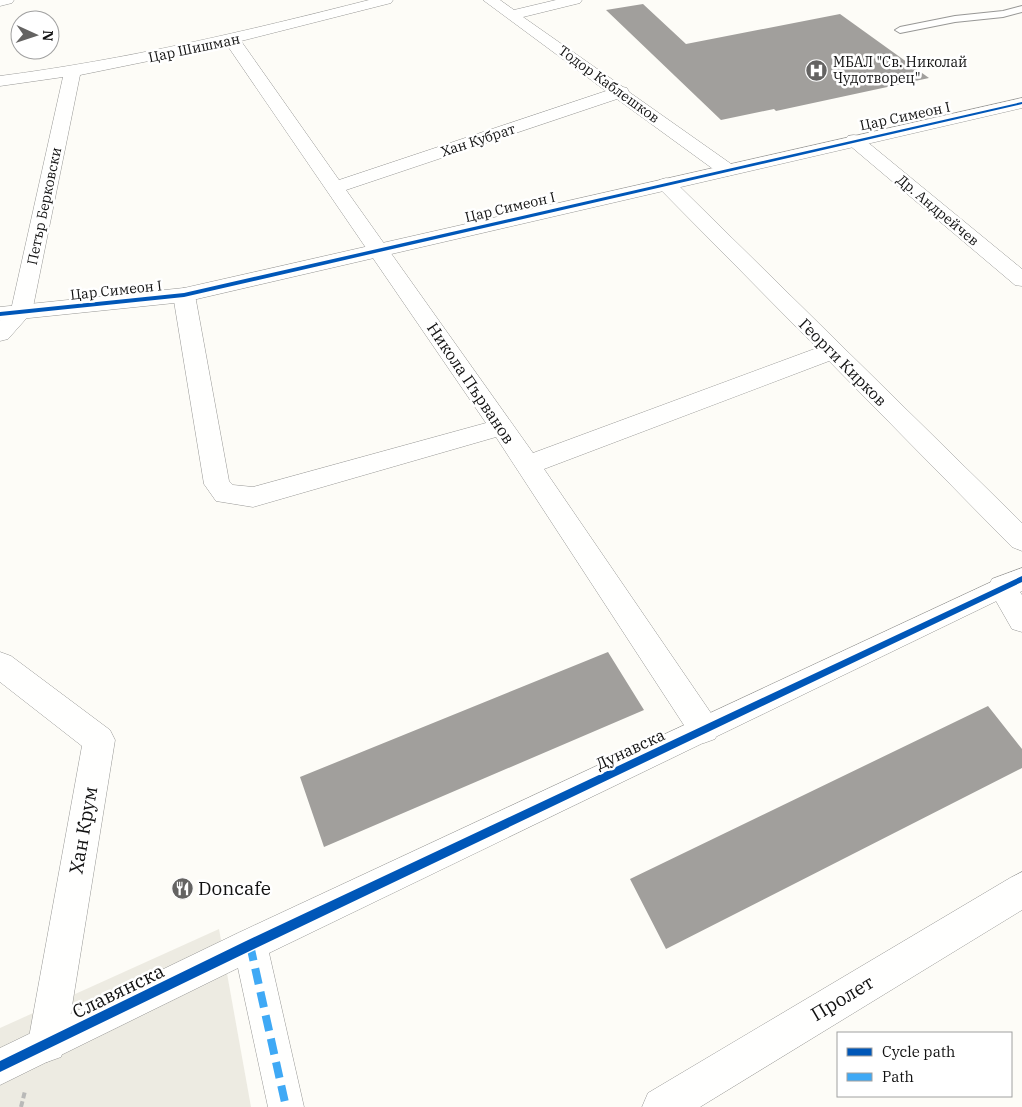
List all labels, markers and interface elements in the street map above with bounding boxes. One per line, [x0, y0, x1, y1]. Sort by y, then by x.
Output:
north arrow [10, 10, 60, 60]
street label: Цар Шишман [146, 29, 242, 67]
text: N [39, 30, 57, 42]
street label: Тодор Каблешков [555, 41, 663, 127]
place label: МБАЛ "Св. Николай Чудотворец" [833, 53, 967, 87]
hospital icon: МБАЛ "Св. Николай Чудотворец" [805, 58, 829, 82]
street label: Цар Симеон I [858, 98, 952, 134]
street label: Хан Кубрат [439, 120, 517, 160]
street label: Петър Берковски [23, 146, 65, 266]
street label: Др. Андрейчев [893, 170, 983, 250]
street label: Цар Симеон I [463, 188, 557, 226]
street label: Цар Симеон I [69, 276, 163, 304]
street label: Георги Кирков [795, 314, 891, 410]
street label: Никола Първанов [423, 319, 519, 448]
street label: Дунавска [592, 724, 668, 774]
street label: Хан Крум [63, 784, 103, 876]
restaurant icon: Doncafe [170, 876, 194, 900]
place label: Doncafe [198, 876, 271, 900]
street label: Славянска [68, 958, 168, 1024]
street label: Пролет [806, 970, 878, 1026]
legend [837, 1032, 1012, 1097]
text: Cycle path [882, 1042, 955, 1061]
text: Path [882, 1067, 914, 1086]

